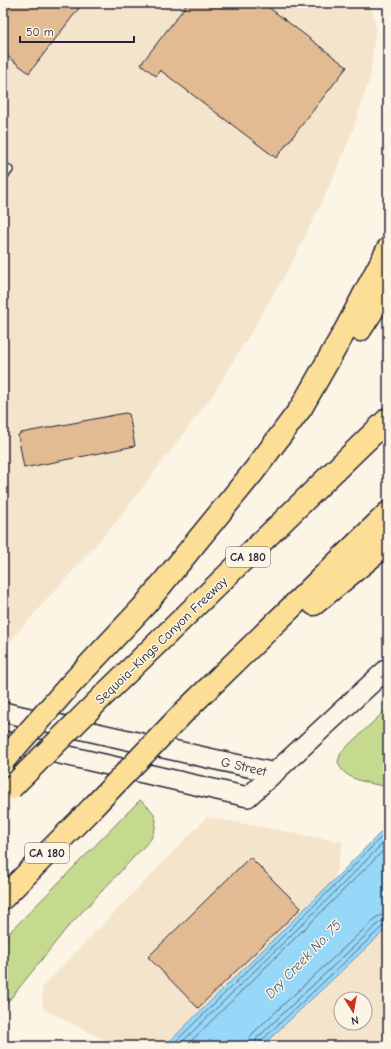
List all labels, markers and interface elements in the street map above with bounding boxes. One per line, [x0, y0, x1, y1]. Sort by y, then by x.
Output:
scale bar [20, 18, 134, 44]
text: 50 m [26, 25, 54, 39]
road number: CA 180 [226, 547, 270, 567]
street label: Sequoia–Kings Canyon Freeway [93, 573, 230, 707]
street label: G Street [220, 754, 269, 779]
road number: CA 180 [25, 843, 69, 863]
water label: Dry Creek No. 75 [262, 916, 345, 1002]
north arrow [333, 991, 373, 1031]
text: N [350, 1013, 360, 1027]

